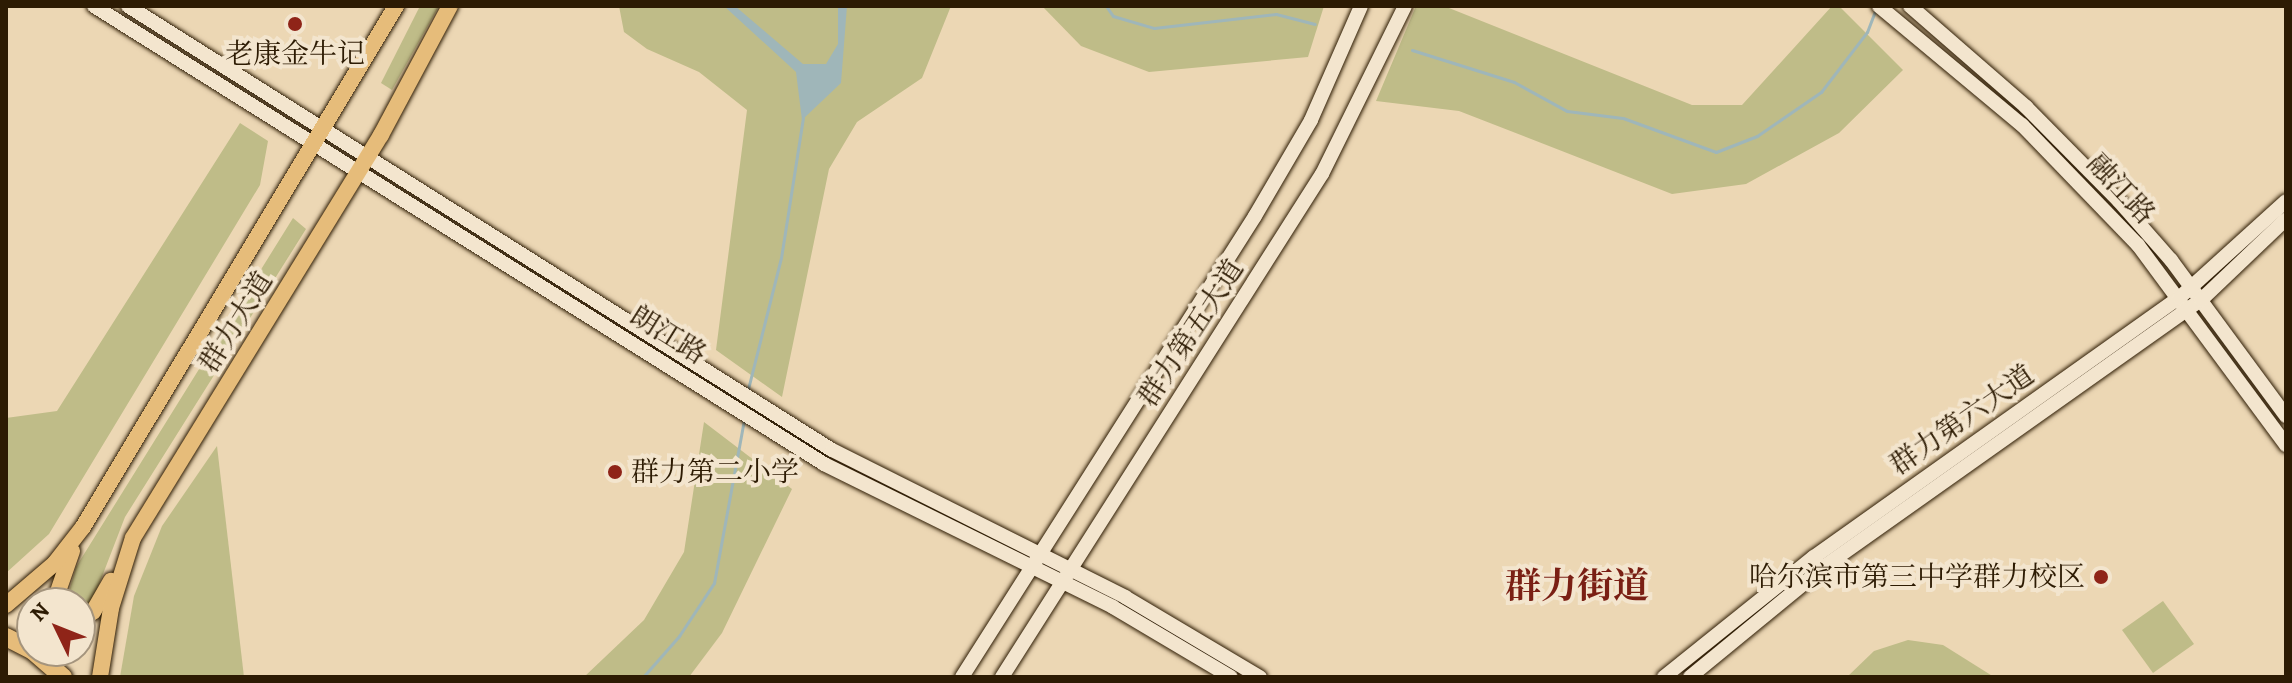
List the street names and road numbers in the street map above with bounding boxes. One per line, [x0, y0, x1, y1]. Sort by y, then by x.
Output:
street label: 融江路 [2080, 147, 2162, 231]
street label: 群力第五大道 [1131, 253, 1251, 413]
street label: 群力大道 [192, 266, 280, 378]
street label: 朗江路 [623, 298, 713, 372]
street label: 群力第六大道 [1884, 358, 2040, 482]

